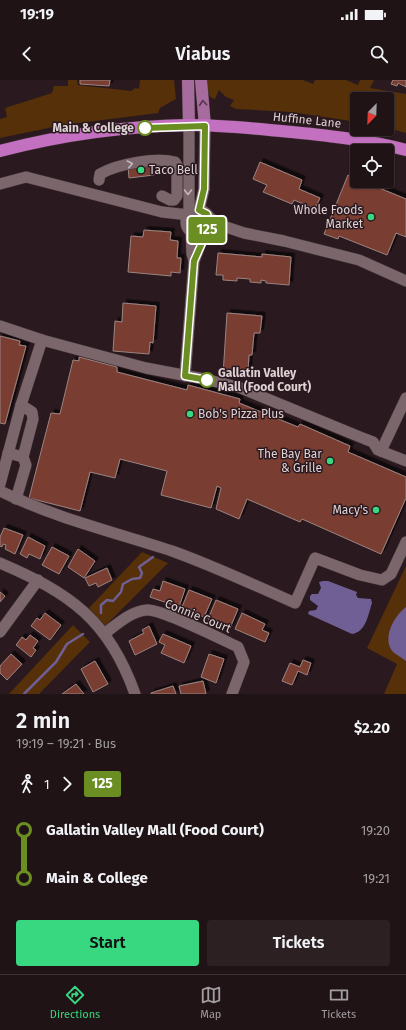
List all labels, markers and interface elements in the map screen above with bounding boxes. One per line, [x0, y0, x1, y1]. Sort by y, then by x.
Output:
text: 19:19 [20, 5, 54, 23]
icon: back [16, 43, 38, 65]
text: Viabus [176, 43, 230, 65]
icon: search [368, 43, 390, 65]
north arrow [350, 92, 394, 136]
map controls [350, 92, 394, 188]
one-way arrow [199, 100, 208, 106]
street label: Huffine Lane [272, 109, 342, 131]
marker: Main & College [137, 120, 153, 136]
place label: Main & College [53, 121, 134, 135]
button: locate [350, 144, 394, 188]
one-way arrow [127, 160, 134, 168]
place label: Taco Bell [149, 163, 198, 177]
marker: Taco Bell [136, 165, 146, 175]
one-way arrow [184, 189, 192, 195]
place label: Whole Foods Market [294, 203, 364, 231]
marker: Whole Foods Market [366, 212, 376, 222]
line badge: 125 [184, 217, 230, 243]
text: 125 [196, 221, 218, 238]
place label: Gallatin Valley Mall (Food Court) [218, 366, 311, 394]
marker: Gallatin Valley Mall (Food Court) [199, 372, 215, 388]
place label: Bob's Pizza Plus [198, 407, 284, 421]
marker: Bob's Pizza Plus [185, 409, 195, 419]
place label: The Bay Bar & Grille [258, 447, 322, 475]
marker: The Bay Bar & Grille [325, 456, 335, 466]
place label: Macy's [332, 503, 368, 517]
marker: Macy's [371, 505, 381, 515]
street label: Connie Court [163, 596, 234, 636]
text: 2 min [16, 707, 70, 734]
text: $2.20 [354, 719, 390, 737]
text: 19:19 – 19:21 · Bus [16, 736, 116, 751]
icon: walk [16, 773, 38, 795]
icon: forward [56, 773, 78, 795]
text: 125 [92, 775, 113, 792]
text: 1 [44, 777, 50, 792]
text: Gallatin Valley Mall (Food Court) [46, 821, 264, 839]
text: 19:20 [361, 823, 390, 838]
text: Main & College [46, 869, 148, 887]
text: 19:21 [363, 871, 390, 886]
button: Start [16, 920, 199, 966]
button: Tickets [207, 920, 390, 966]
tab: Directions [50, 984, 100, 1021]
tab: Map [200, 984, 222, 1021]
tab: Tickets [322, 984, 356, 1021]

